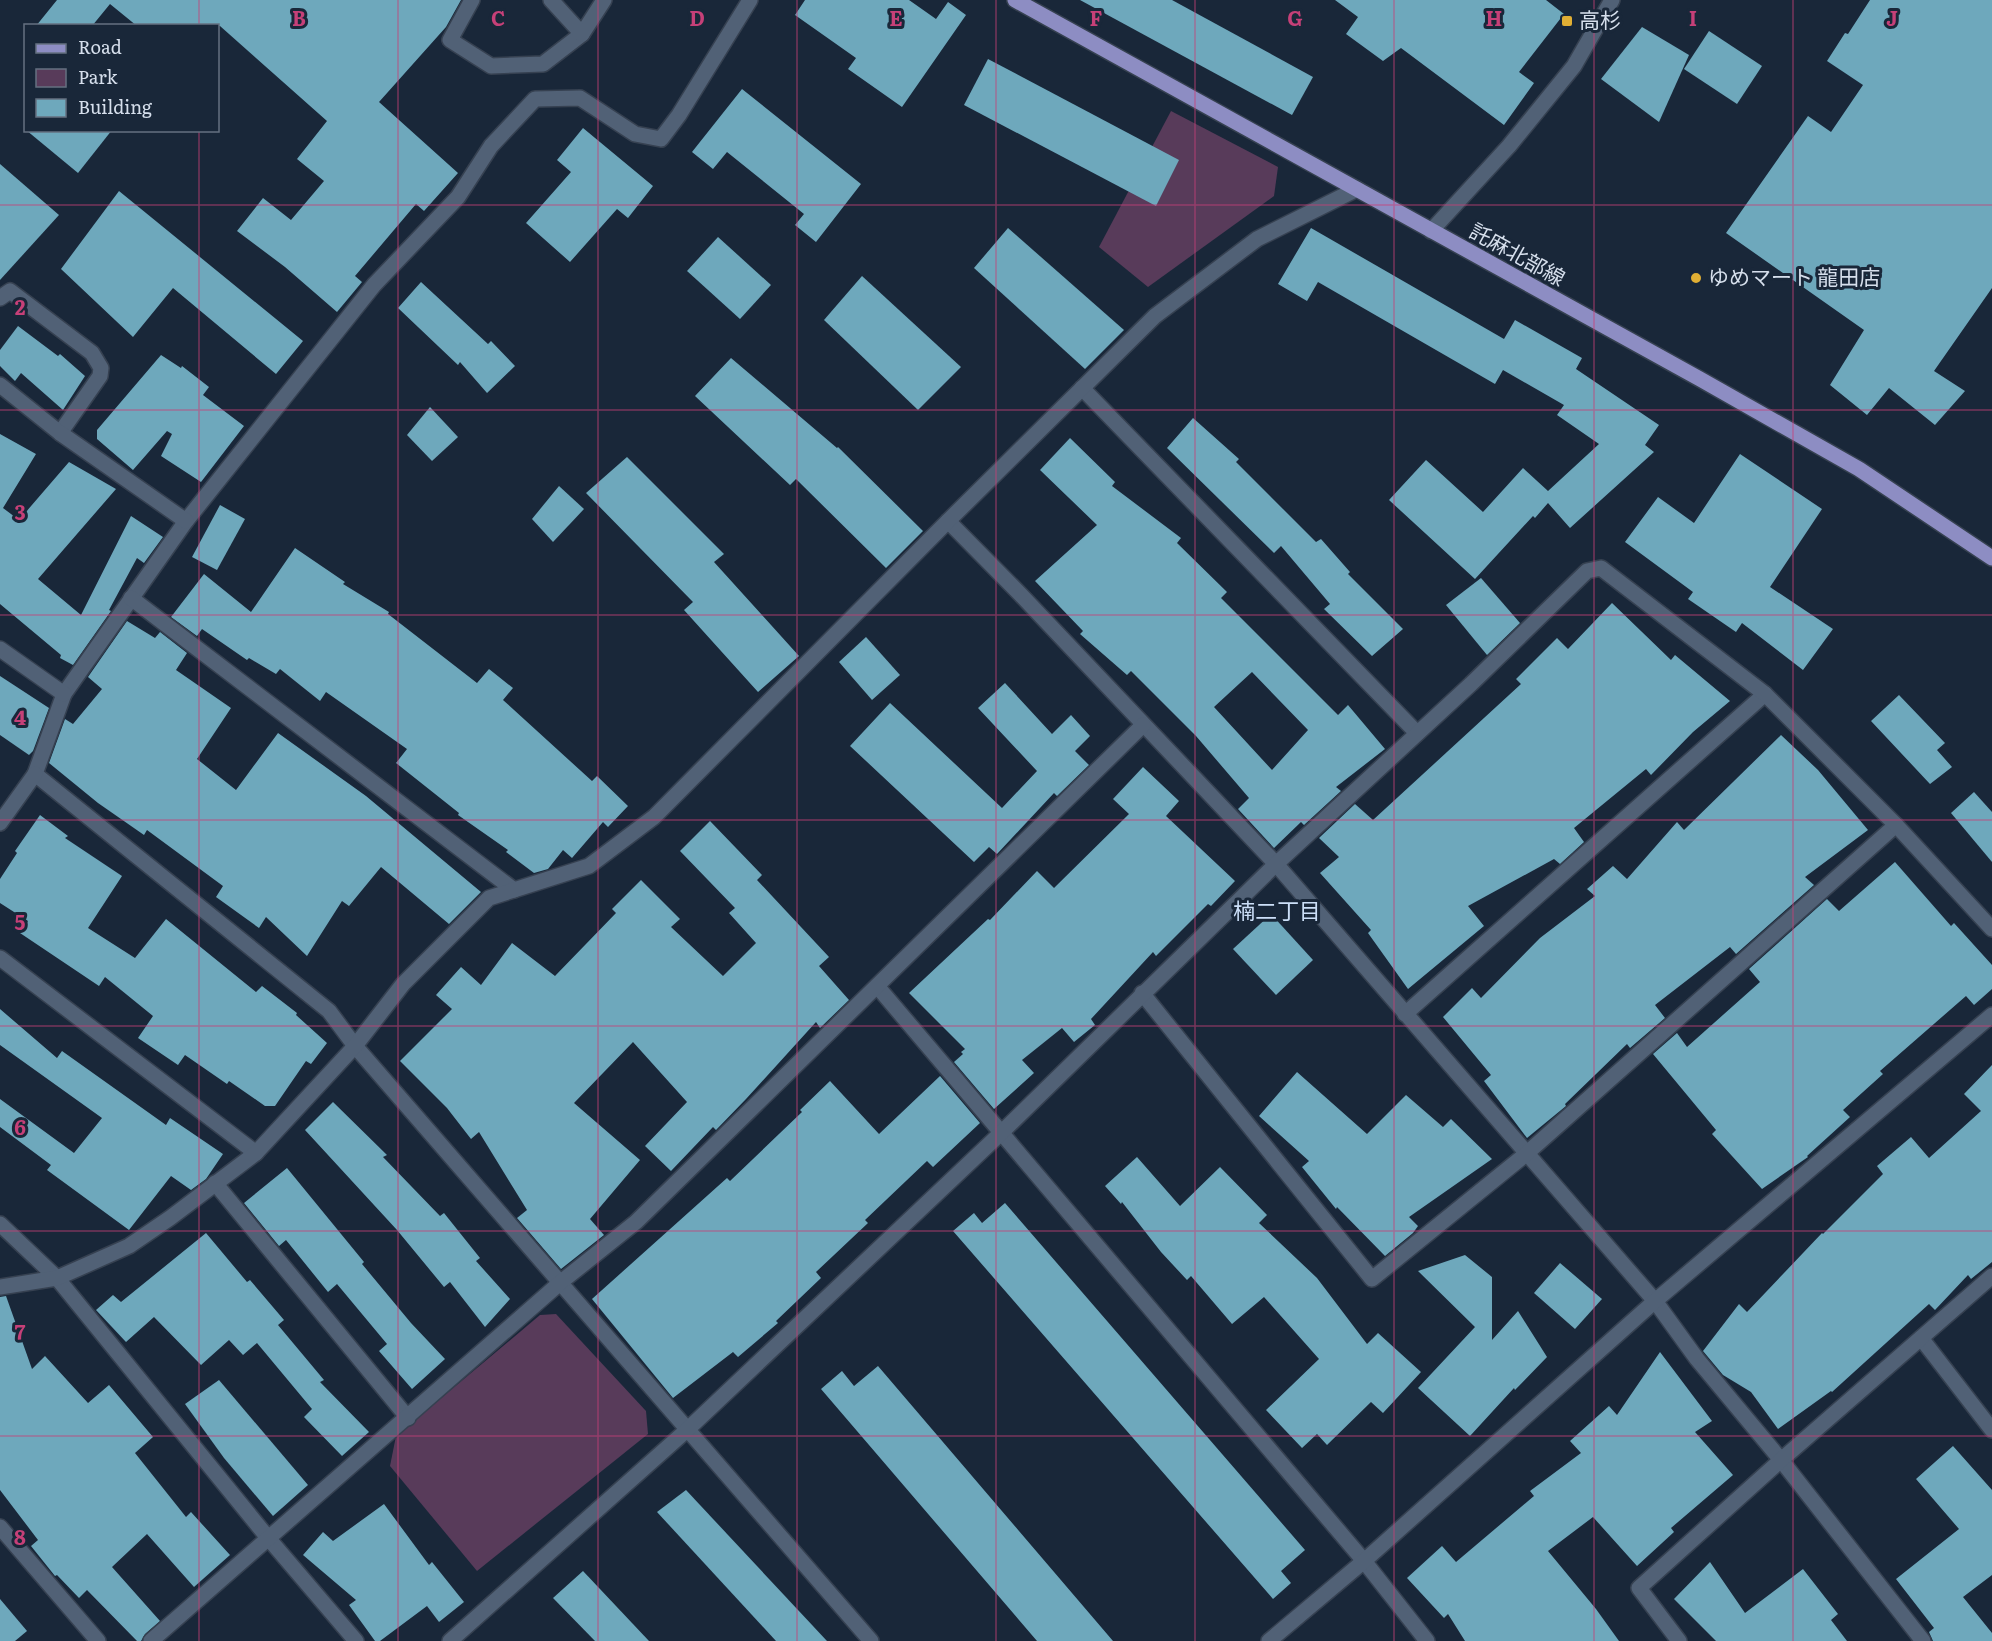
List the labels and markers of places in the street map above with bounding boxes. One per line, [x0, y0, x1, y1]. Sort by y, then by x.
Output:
place label: 高杉 [1579, 3, 1621, 34]
marker: 高杉 [1560, 14, 1574, 28]
place label: ゆめマート 龍田店 [1708, 260, 1880, 291]
marker: ゆめマート 龍田店 [1689, 271, 1703, 285]

